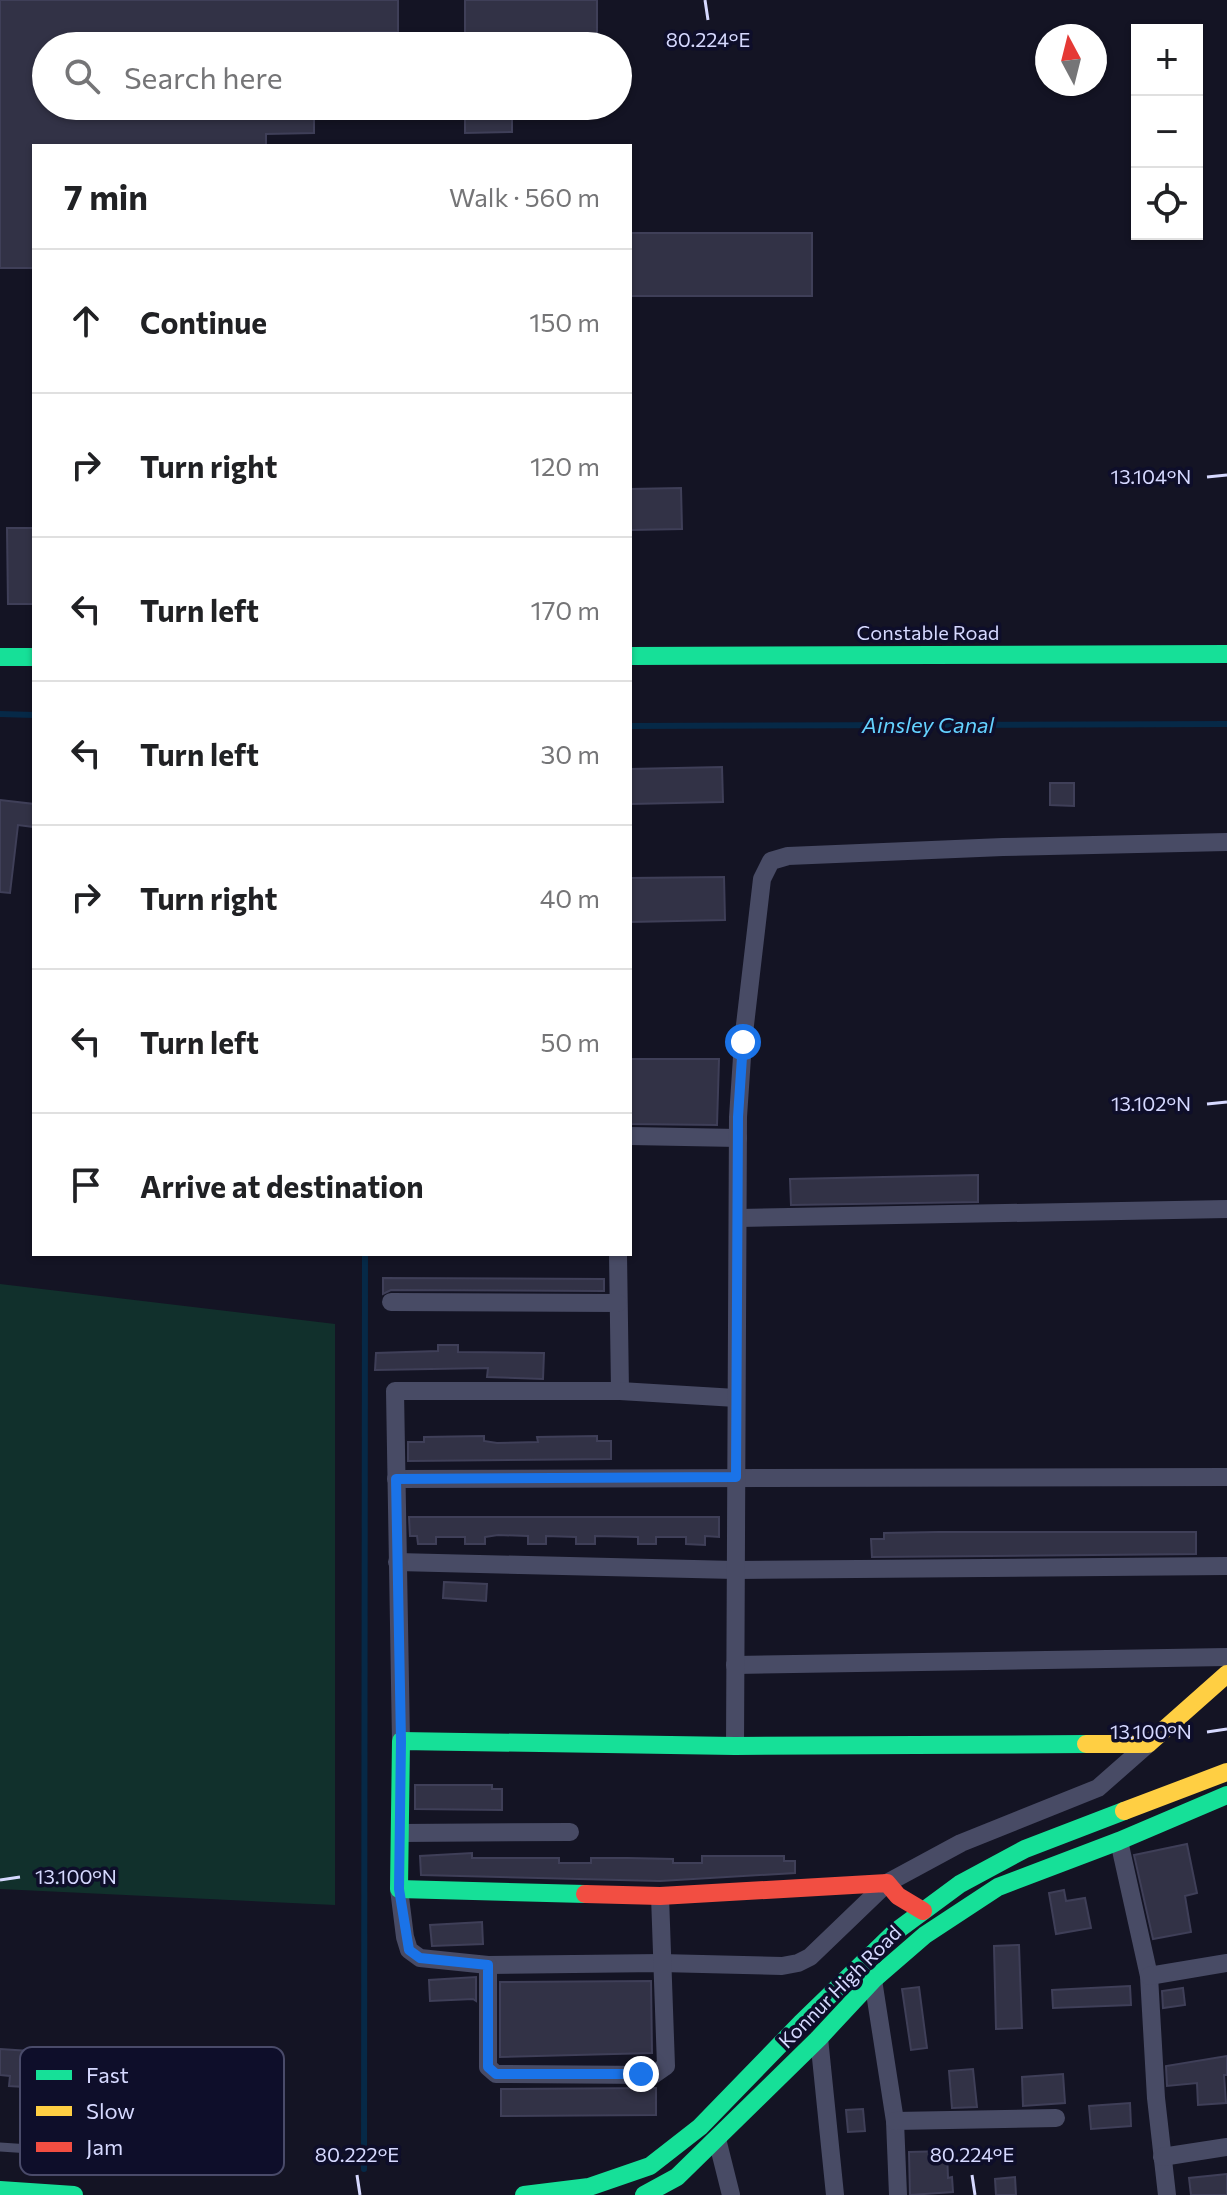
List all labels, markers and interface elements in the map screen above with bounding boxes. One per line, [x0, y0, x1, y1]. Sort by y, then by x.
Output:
north arrow [1035, 24, 1107, 96]
map controls [1131, 24, 1203, 240]
button: + [1131, 24, 1203, 96]
text: 80.224°E [666, 27, 750, 51]
search box [32, 32, 632, 120]
icon: search [60, 54, 104, 98]
text: Search here [124, 58, 283, 95]
button: − [1131, 96, 1203, 168]
button: locate [1131, 168, 1203, 240]
text: 7 min [64, 175, 148, 217]
text: Walk · 560 m [449, 181, 600, 212]
icon: ahead [64, 299, 108, 343]
text: Continue [140, 303, 267, 340]
text: 150 m [529, 306, 600, 337]
icon: right [64, 443, 108, 487]
text: Turn right [140, 447, 277, 484]
text: 120 m [530, 450, 600, 481]
text: 13.104°N [1111, 464, 1191, 488]
icon: left [64, 587, 108, 631]
text: Turn left [140, 591, 259, 628]
text: 170 m [531, 594, 600, 625]
street label: Constable Road [857, 620, 999, 644]
water label: Ainsley Canal [861, 711, 995, 738]
icon: left [64, 731, 108, 775]
text: Turn left [140, 735, 259, 772]
text: 30 m [541, 738, 600, 769]
icon: right [64, 875, 108, 919]
text: Turn right [140, 879, 277, 916]
text: 40 m [540, 882, 600, 913]
icon: left [64, 1019, 108, 1063]
text: Turn left [140, 1023, 259, 1060]
route start [725, 1024, 761, 1060]
text: 50 m [540, 1026, 600, 1057]
text: 13.102°N [1111, 1091, 1191, 1115]
icon: arrive [64, 1163, 108, 1207]
text: Arrive at destination [140, 1167, 424, 1204]
text: 13.100°N [1110, 1719, 1192, 1743]
text: 13.100°N [35, 1864, 117, 1888]
street label: Konnur High Road [773, 1920, 906, 2053]
legend [20, 2047, 284, 2175]
route end [623, 2056, 659, 2092]
text: Fast [86, 2061, 129, 2088]
text: Slow [86, 2097, 135, 2124]
text: Jam [86, 2133, 123, 2160]
text: 80.222°E [315, 2142, 399, 2166]
text: 80.224°E [930, 2142, 1014, 2166]

